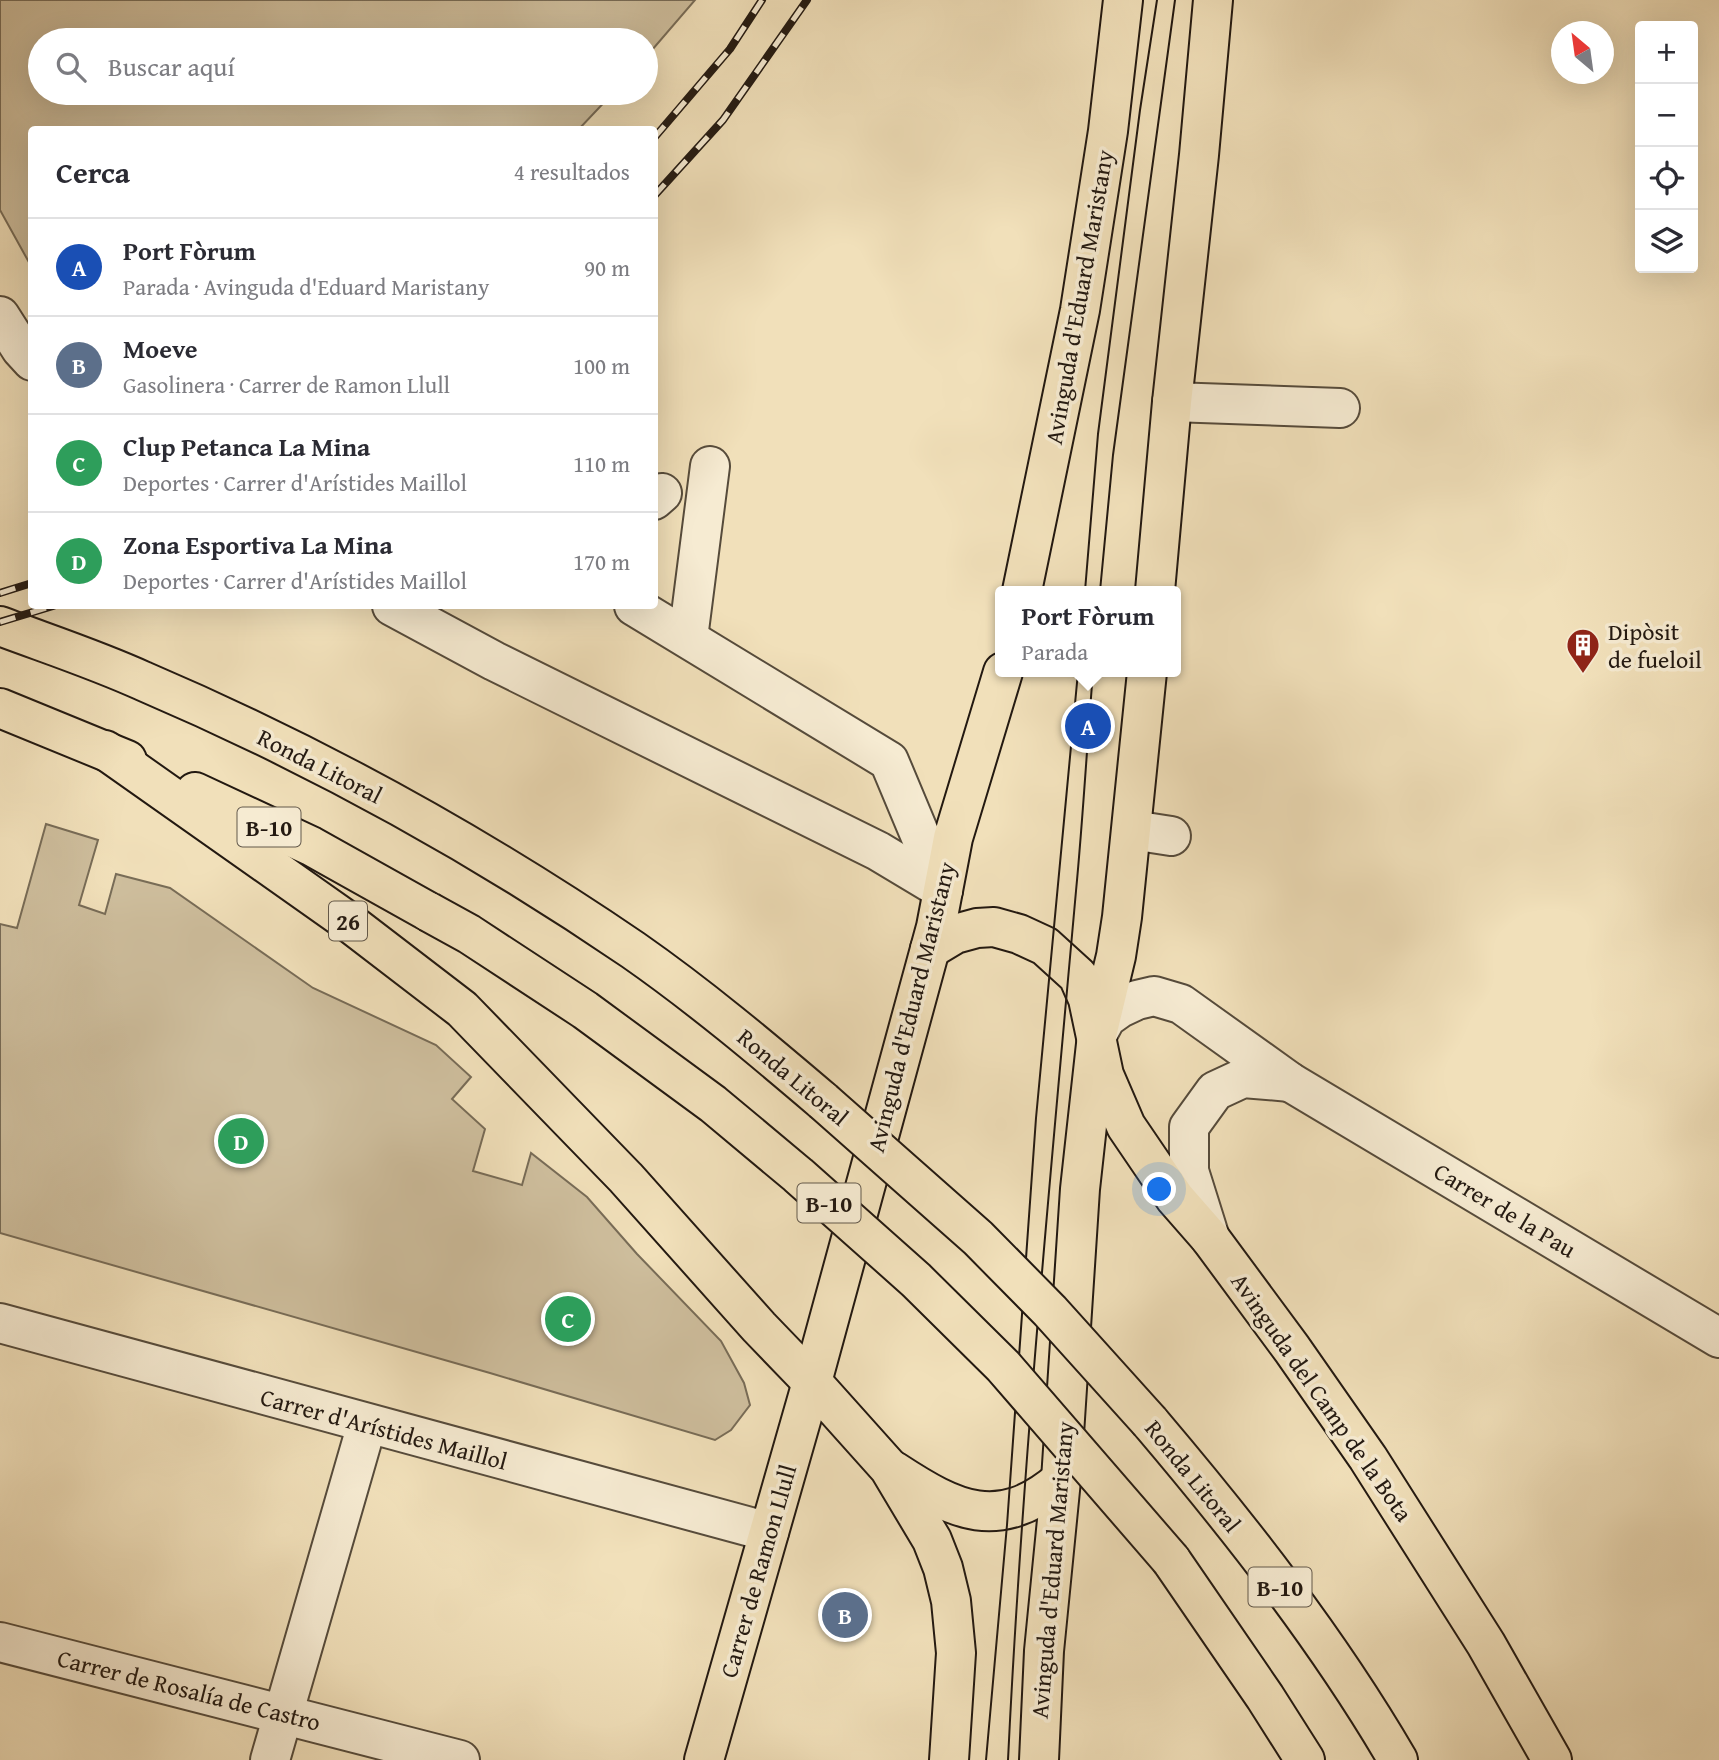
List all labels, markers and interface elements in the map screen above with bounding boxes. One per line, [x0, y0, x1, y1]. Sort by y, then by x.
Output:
north arrow [1551, 21, 1614, 84]
map controls [1635, 21, 1698, 273]
button: + [1635, 21, 1698, 84]
search box [28, 28, 658, 105]
text: Buscar aquí [108, 47, 235, 86]
icon: search [52, 48, 90, 86]
button: − [1635, 84, 1698, 147]
street label: Avinguda d'Eduard Maristany [1036, 147, 1122, 447]
button: locate [1635, 147, 1698, 210]
text: Cerca [56, 150, 130, 194]
text: 4 resultados [514, 155, 630, 188]
button: layers [1635, 210, 1698, 273]
text: Port Fòrum [123, 231, 256, 270]
text: A [72, 251, 86, 284]
text: 90 m [584, 251, 630, 284]
text: Parada · Avinguda d'Eduard Maristany [123, 270, 489, 303]
text: Moeve [123, 329, 197, 368]
text: B [72, 349, 86, 382]
text: 100 m [573, 349, 630, 382]
text: Gasolinera · Carrer de Ramon Llull [123, 368, 450, 401]
text: Clup Petanca La Mina [123, 427, 370, 466]
text: C [72, 447, 86, 480]
text: 110 m [573, 447, 630, 480]
text: Deportes · Carrer d'Arístides Maillol [123, 466, 467, 499]
text: Zona Esportiva La Mina [123, 525, 393, 564]
text: D [72, 545, 86, 578]
text: 170 m [573, 545, 630, 578]
text: Deportes · Carrer d'Arístides Maillol [123, 564, 467, 597]
popup [995, 586, 1181, 677]
text: Port Fòrum [1022, 596, 1154, 635]
place label: Dipòsit de fueloil [1608, 614, 1702, 677]
building icon: Dipòsit de fueloil [1564, 626, 1602, 675]
text: Parada [1022, 635, 1088, 668]
pin: A [1065, 700, 1111, 752]
street label: Ronda Litoral [252, 720, 389, 813]
road number: B-10 [238, 807, 300, 846]
street label: Avinguda d'Eduard Maristany [858, 858, 964, 1156]
road number: 26 [329, 902, 367, 940]
street label: Ronda Litoral [730, 1020, 856, 1134]
pin: D [218, 1115, 264, 1167]
street label: Carrer de la Pau [1427, 1154, 1583, 1266]
your location [1142, 1172, 1176, 1206]
road number: B-10 [798, 1184, 860, 1222]
street label: Avinguda del Camp de la Bota [1223, 1265, 1422, 1529]
pin: C [545, 1293, 591, 1345]
street label: Carrer d'Arístides Maillol [257, 1379, 512, 1479]
street label: Ronda Litoral [1137, 1412, 1250, 1540]
street label: Avinguda d'Eduard Maristany [1022, 1420, 1082, 1720]
street label: Carrer de Ramon Llull [711, 1460, 805, 1682]
road number: B-10 [1248, 1568, 1312, 1606]
pin: B [822, 1589, 868, 1641]
street label: Carrer de Rosalía de Castro [54, 1640, 324, 1740]

